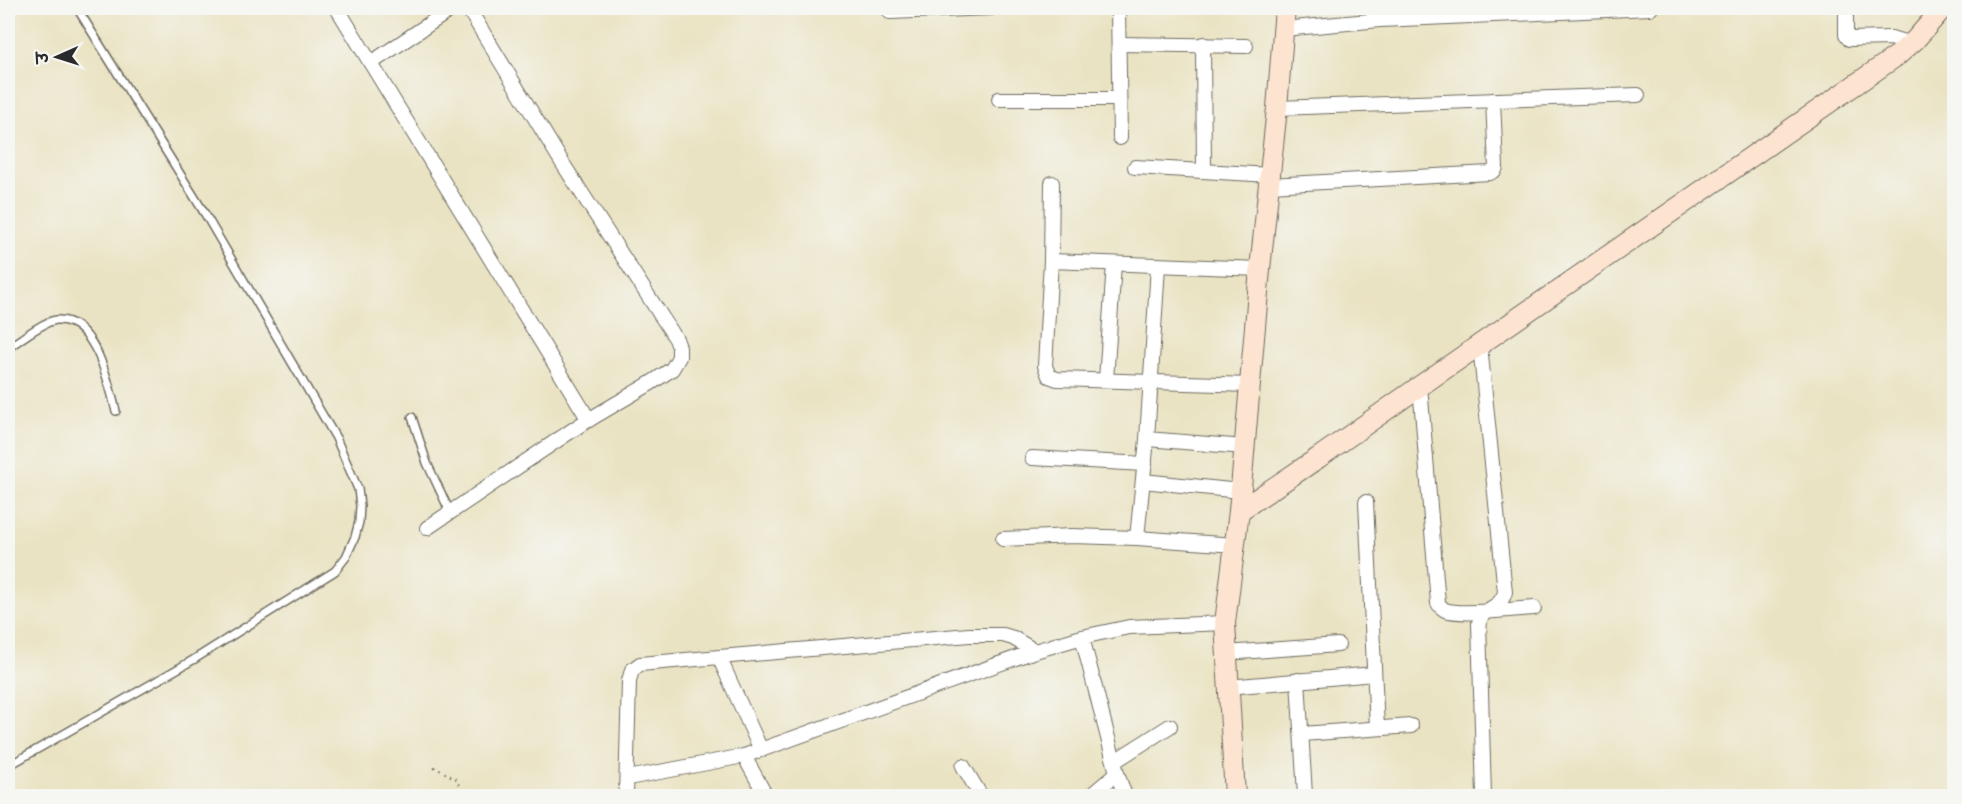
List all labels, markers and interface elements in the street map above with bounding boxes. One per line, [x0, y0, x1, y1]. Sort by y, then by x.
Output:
north arrow [27, 27, 87, 87]
text: उ [36, 50, 55, 65]

